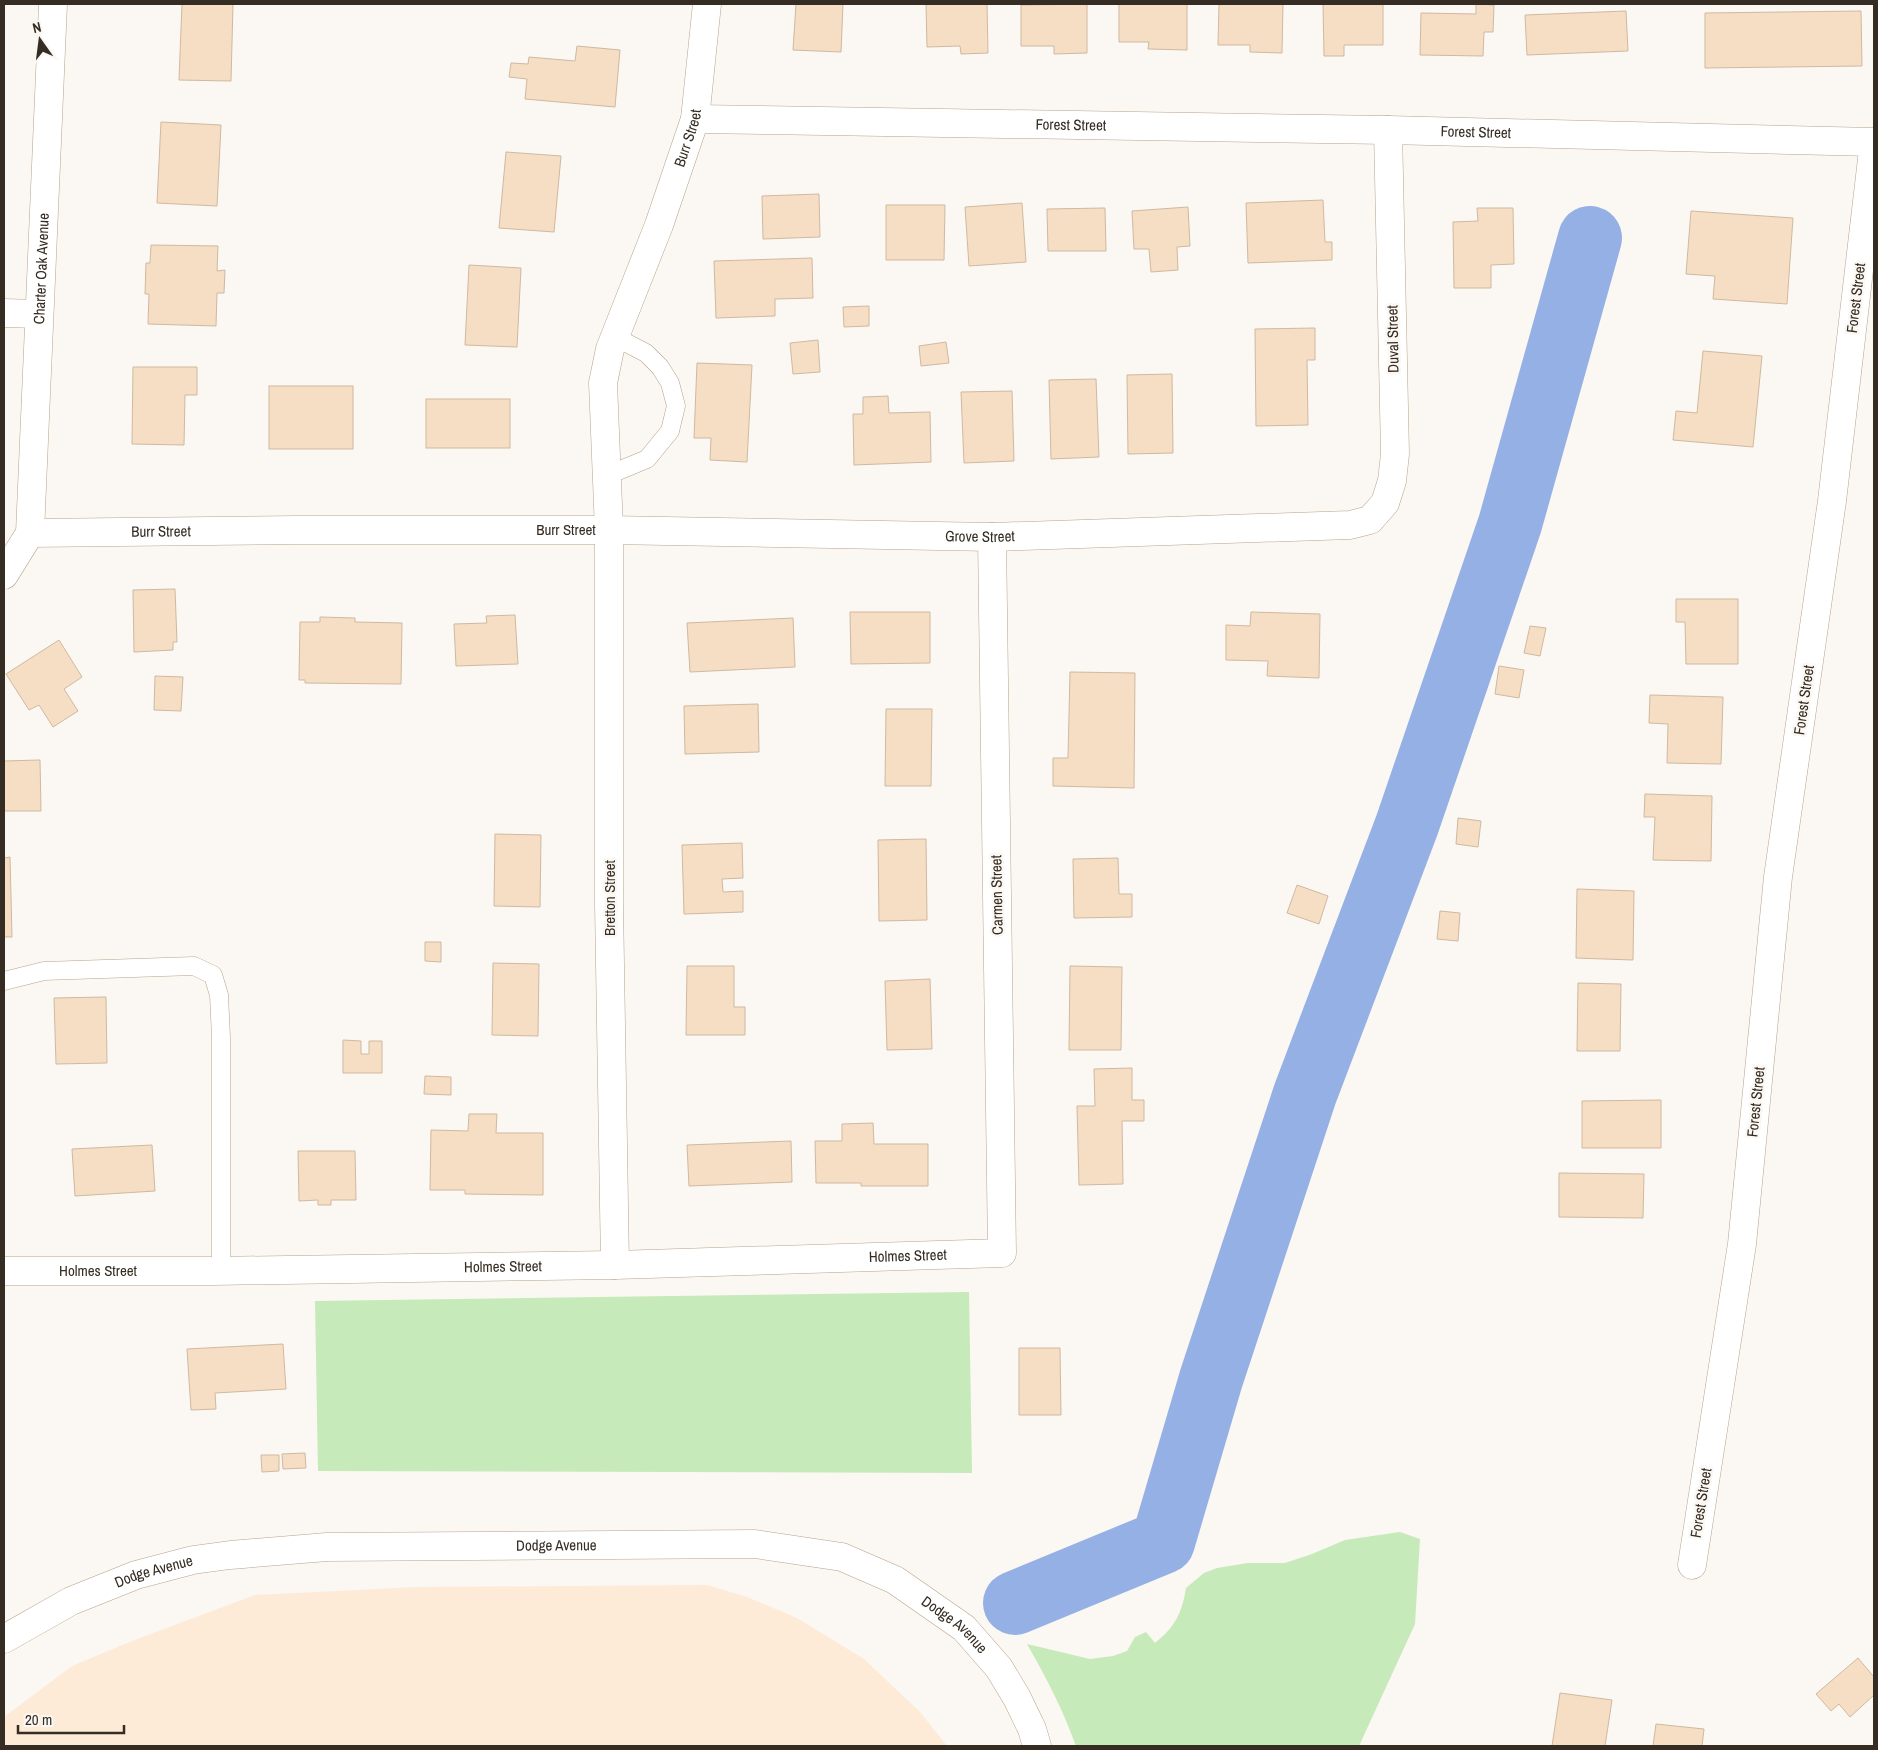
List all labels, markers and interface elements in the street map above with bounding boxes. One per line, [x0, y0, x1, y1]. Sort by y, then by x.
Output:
north arrow [15, 15, 65, 65]
text: N [31, 18, 43, 37]
street label: Burr Street [669, 108, 706, 170]
street label: Forest Street [1036, 113, 1107, 136]
street label: Forest Street [1440, 120, 1512, 143]
street label: Charter Oak Avenue [28, 212, 54, 325]
street label: Forest Street [1841, 261, 1870, 334]
street label: Duval Street [1381, 304, 1404, 373]
street label: Burr Street [536, 519, 596, 540]
street label: Burr Street [131, 520, 191, 542]
street label: Grove Street [945, 525, 1016, 547]
street label: Forest Street [1788, 663, 1819, 736]
street label: Carmen Street [985, 854, 1008, 935]
street label: Bretton Street [599, 859, 620, 936]
street label: Forest Street [1741, 1065, 1770, 1138]
street label: Holmes Street [868, 1244, 948, 1267]
street label: Holmes Street [464, 1255, 543, 1277]
street label: Holmes Street [59, 1260, 138, 1281]
street label: Forest Street [1685, 1466, 1716, 1539]
street label: Dodge Avenue [516, 1534, 597, 1556]
street label: Dodge Avenue [111, 1550, 195, 1593]
street label: Dodge Avenue [917, 1591, 993, 1658]
scale bar [18, 1702, 124, 1734]
text: 20 m [25, 1709, 52, 1730]

